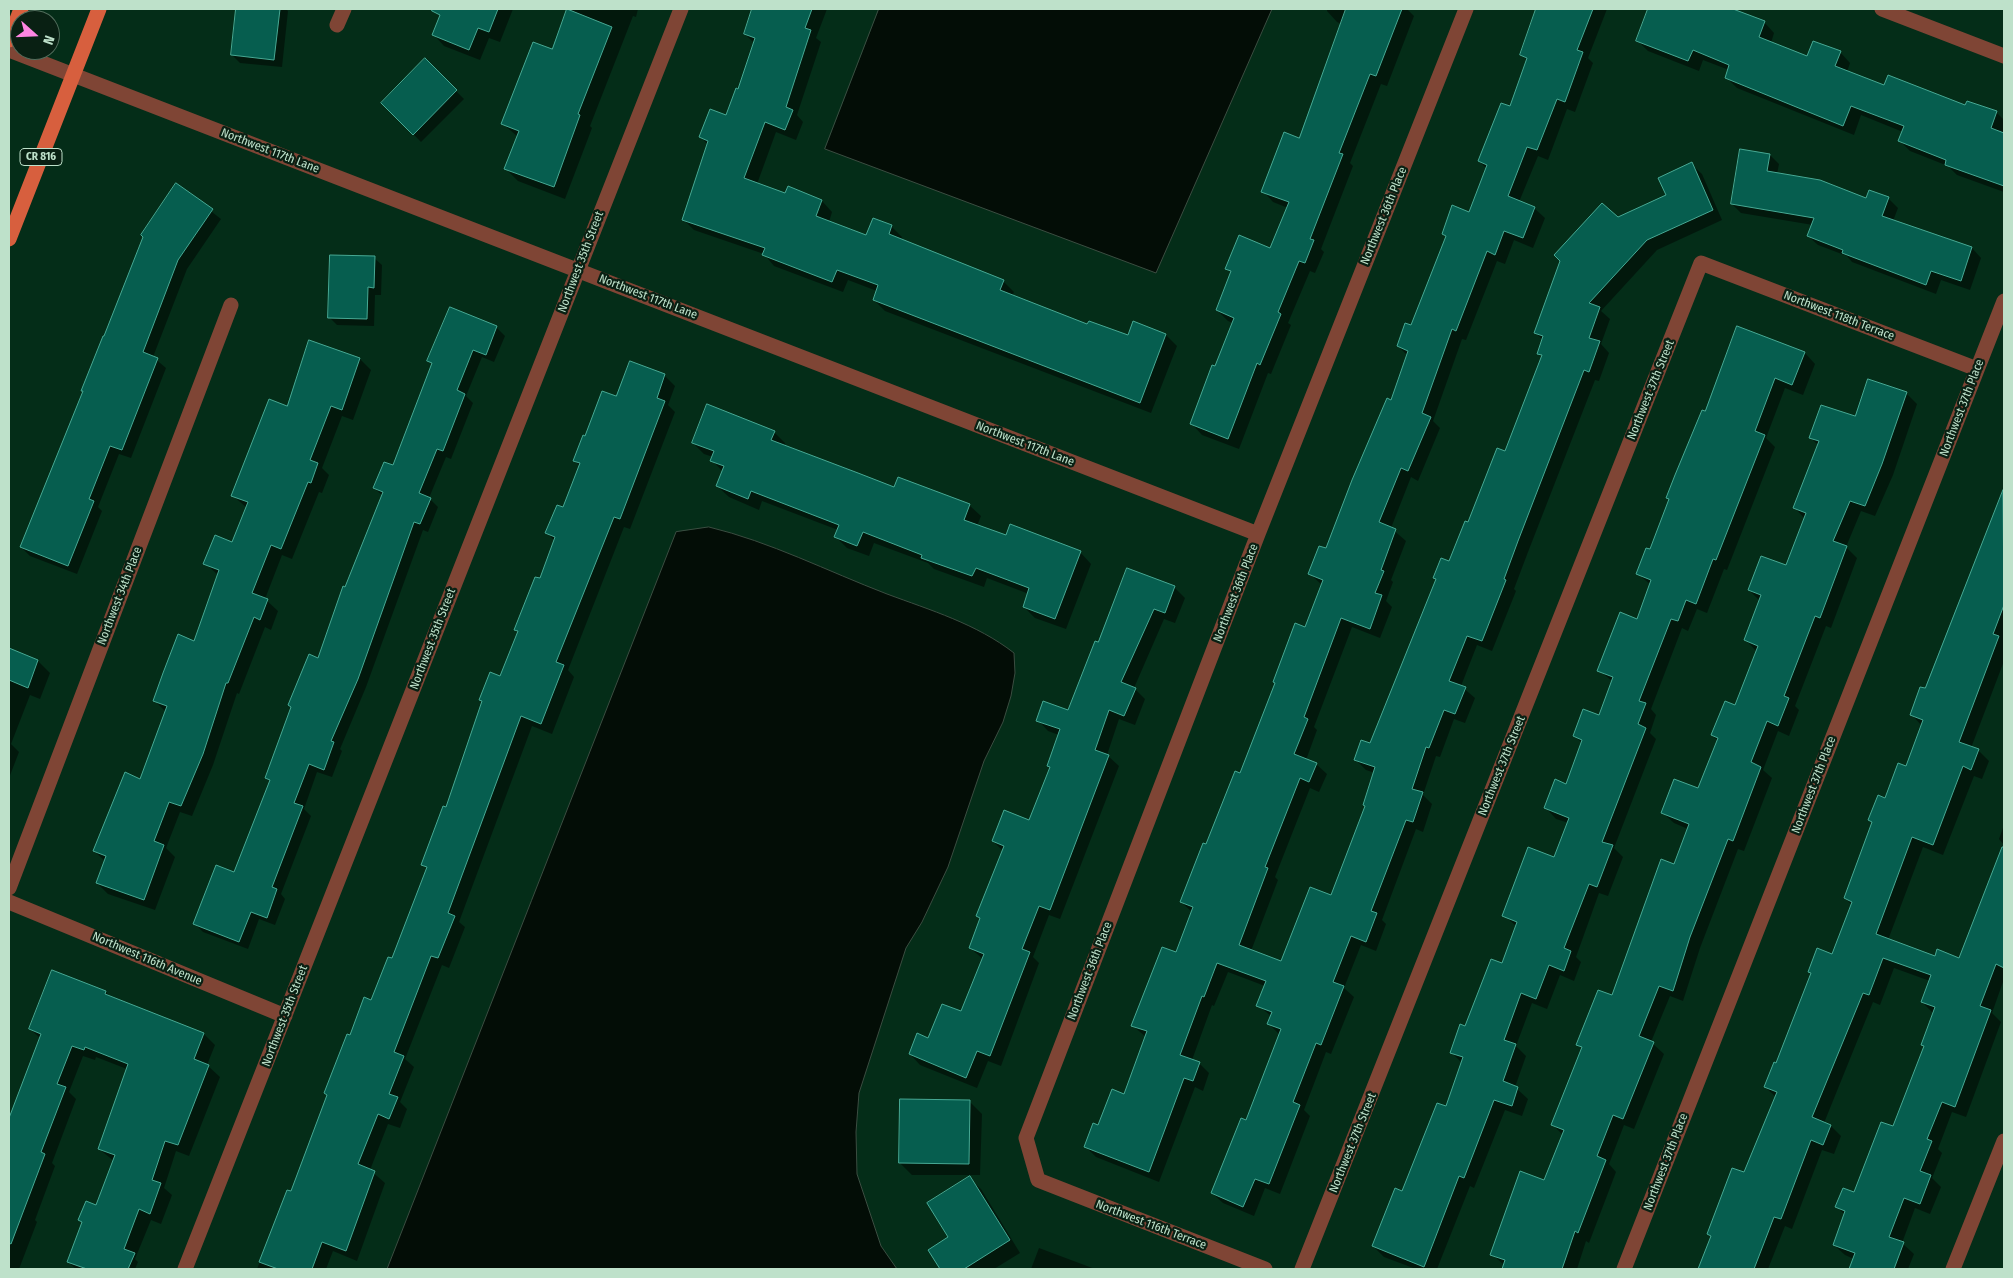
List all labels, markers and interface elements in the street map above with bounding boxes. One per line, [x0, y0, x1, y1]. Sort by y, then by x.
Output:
north arrow [10, 10, 60, 60]
text: N [39, 33, 58, 47]
street label: Northwest 117th Lane [219, 126, 321, 176]
road number: CR 816 [20, 148, 62, 166]
street label: Northwest 36th Place [1358, 165, 1410, 267]
street label: Northwest 35th Street [555, 209, 607, 315]
street label: Northwest 117th Lane [597, 272, 699, 322]
street label: Northwest 118th Terrace [1782, 288, 1896, 344]
street label: Northwest 37th Street [1624, 338, 1678, 442]
street label: Northwest 37th Place [1937, 357, 1987, 459]
street label: Northwest 117th Lane [974, 419, 1076, 469]
street label: Northwest 36th Place [1211, 542, 1261, 644]
street label: Northwest 34th Place [95, 545, 145, 647]
street label: Northwest 35th Street [407, 586, 459, 692]
street label: Northwest 37th Street [1475, 714, 1529, 818]
street label: Northwest 37th Place [1789, 734, 1839, 836]
street label: Northwest 36th Place [1065, 920, 1115, 1022]
street label: Northwest 116th Avenue [90, 929, 204, 989]
street label: Northwest 35th Street [259, 963, 311, 1069]
street label: Northwest 37th Street [1326, 1091, 1380, 1195]
street label: Northwest 37th Place [1641, 1111, 1691, 1213]
street label: Northwest 116th Terrace [1094, 1197, 1208, 1253]

